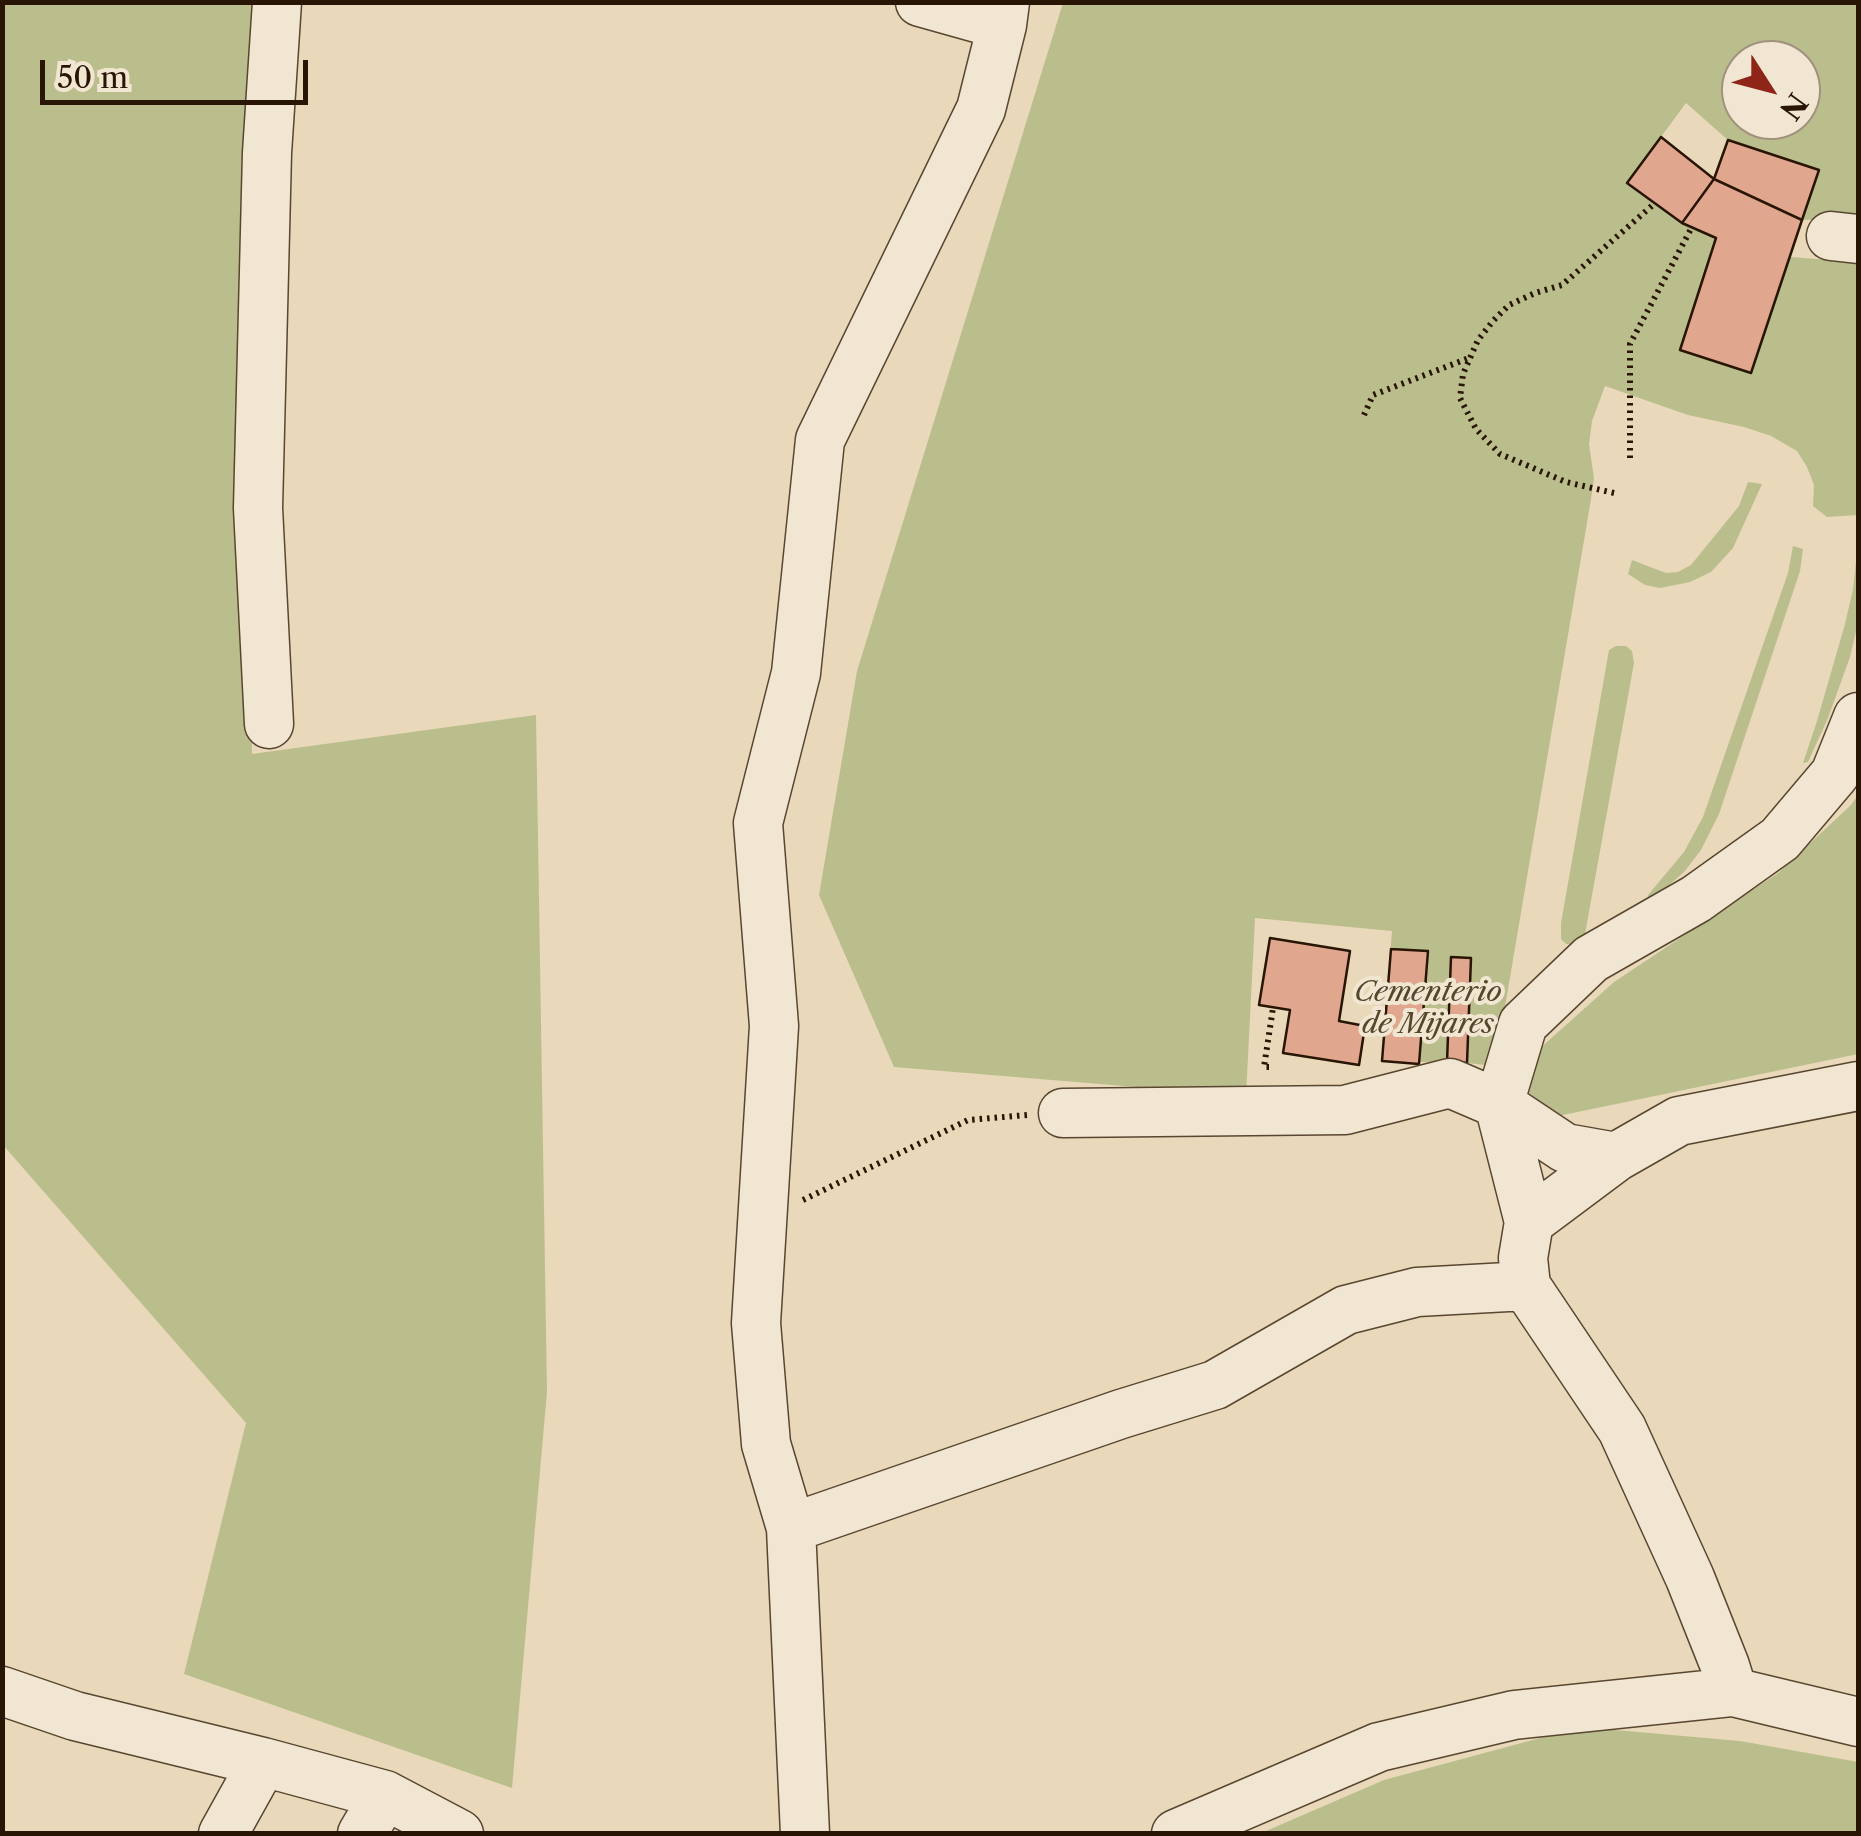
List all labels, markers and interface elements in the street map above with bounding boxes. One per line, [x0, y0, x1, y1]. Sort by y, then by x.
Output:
scale bar [45, 40, 312, 102]
north arrow [1721, 40, 1821, 140]
text: 50 m [57, 59, 128, 96]
text: N [1773, 87, 1815, 126]
park label: Cementerio de Mijares [1354, 976, 1502, 1042]

